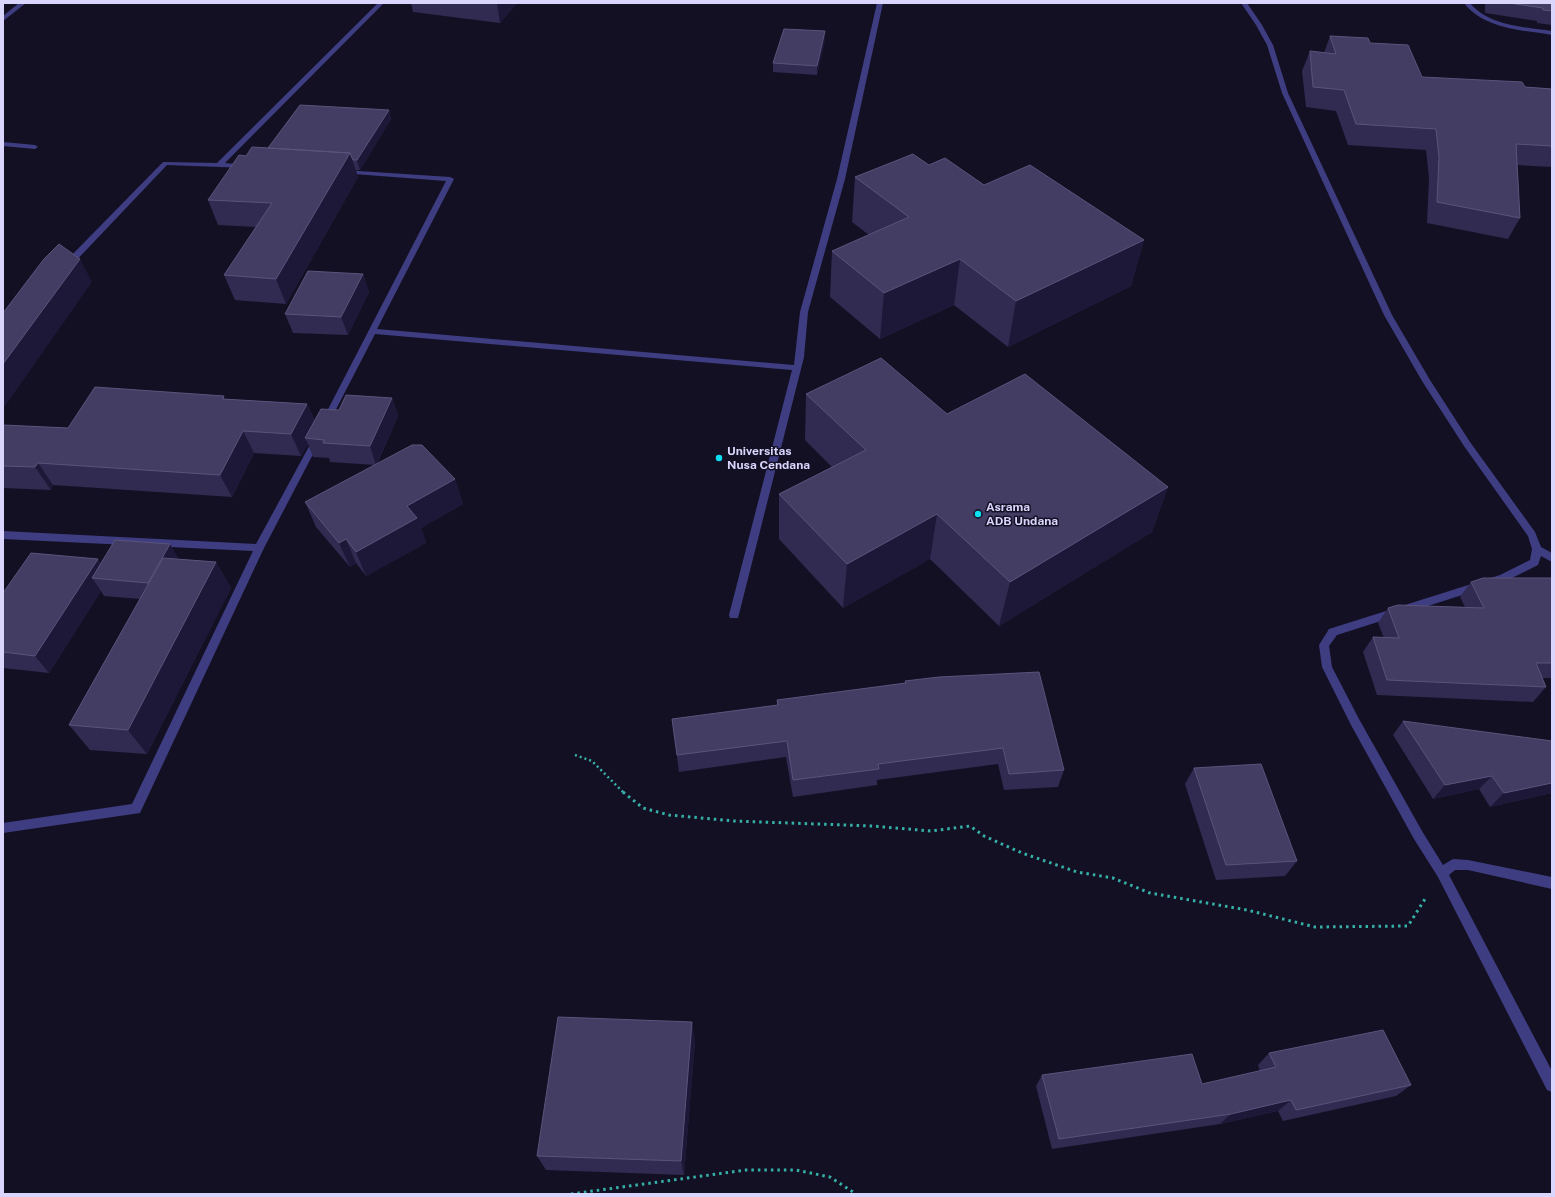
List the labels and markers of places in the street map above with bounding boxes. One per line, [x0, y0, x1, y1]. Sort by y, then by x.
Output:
place label: Universitas Nusa Cendana [727, 444, 810, 472]
marker: Universitas Nusa Cendana [714, 453, 724, 463]
place label: Asrama ADB Undana [986, 500, 1058, 528]
marker: Asrama ADB Undana [973, 509, 983, 519]

